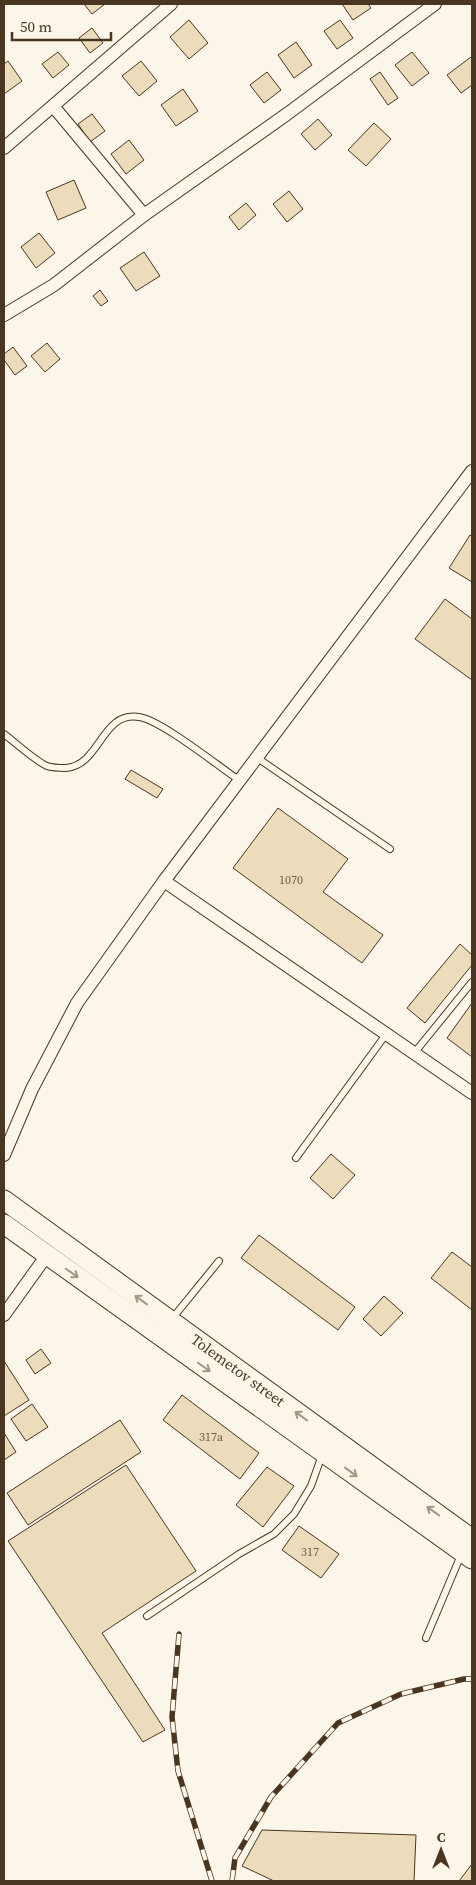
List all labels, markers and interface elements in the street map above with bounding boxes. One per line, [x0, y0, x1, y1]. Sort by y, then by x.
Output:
scale bar [12, 10, 111, 42]
text: 50 m [20, 16, 52, 37]
house number: 1070 [279, 872, 303, 888]
one-way arrow [65, 1268, 79, 1278]
one-way arrow [134, 1295, 148, 1305]
street label: Tolemetov street [187, 1329, 289, 1411]
one-way arrow [197, 1362, 211, 1372]
one-way arrow [295, 1410, 308, 1421]
house number: 317а [199, 1429, 224, 1445]
one-way arrow [344, 1466, 357, 1477]
one-way arrow [426, 1506, 440, 1516]
house number: 317 [301, 1544, 319, 1560]
north arrow [416, 1825, 466, 1875]
text: С [437, 1827, 446, 1847]

